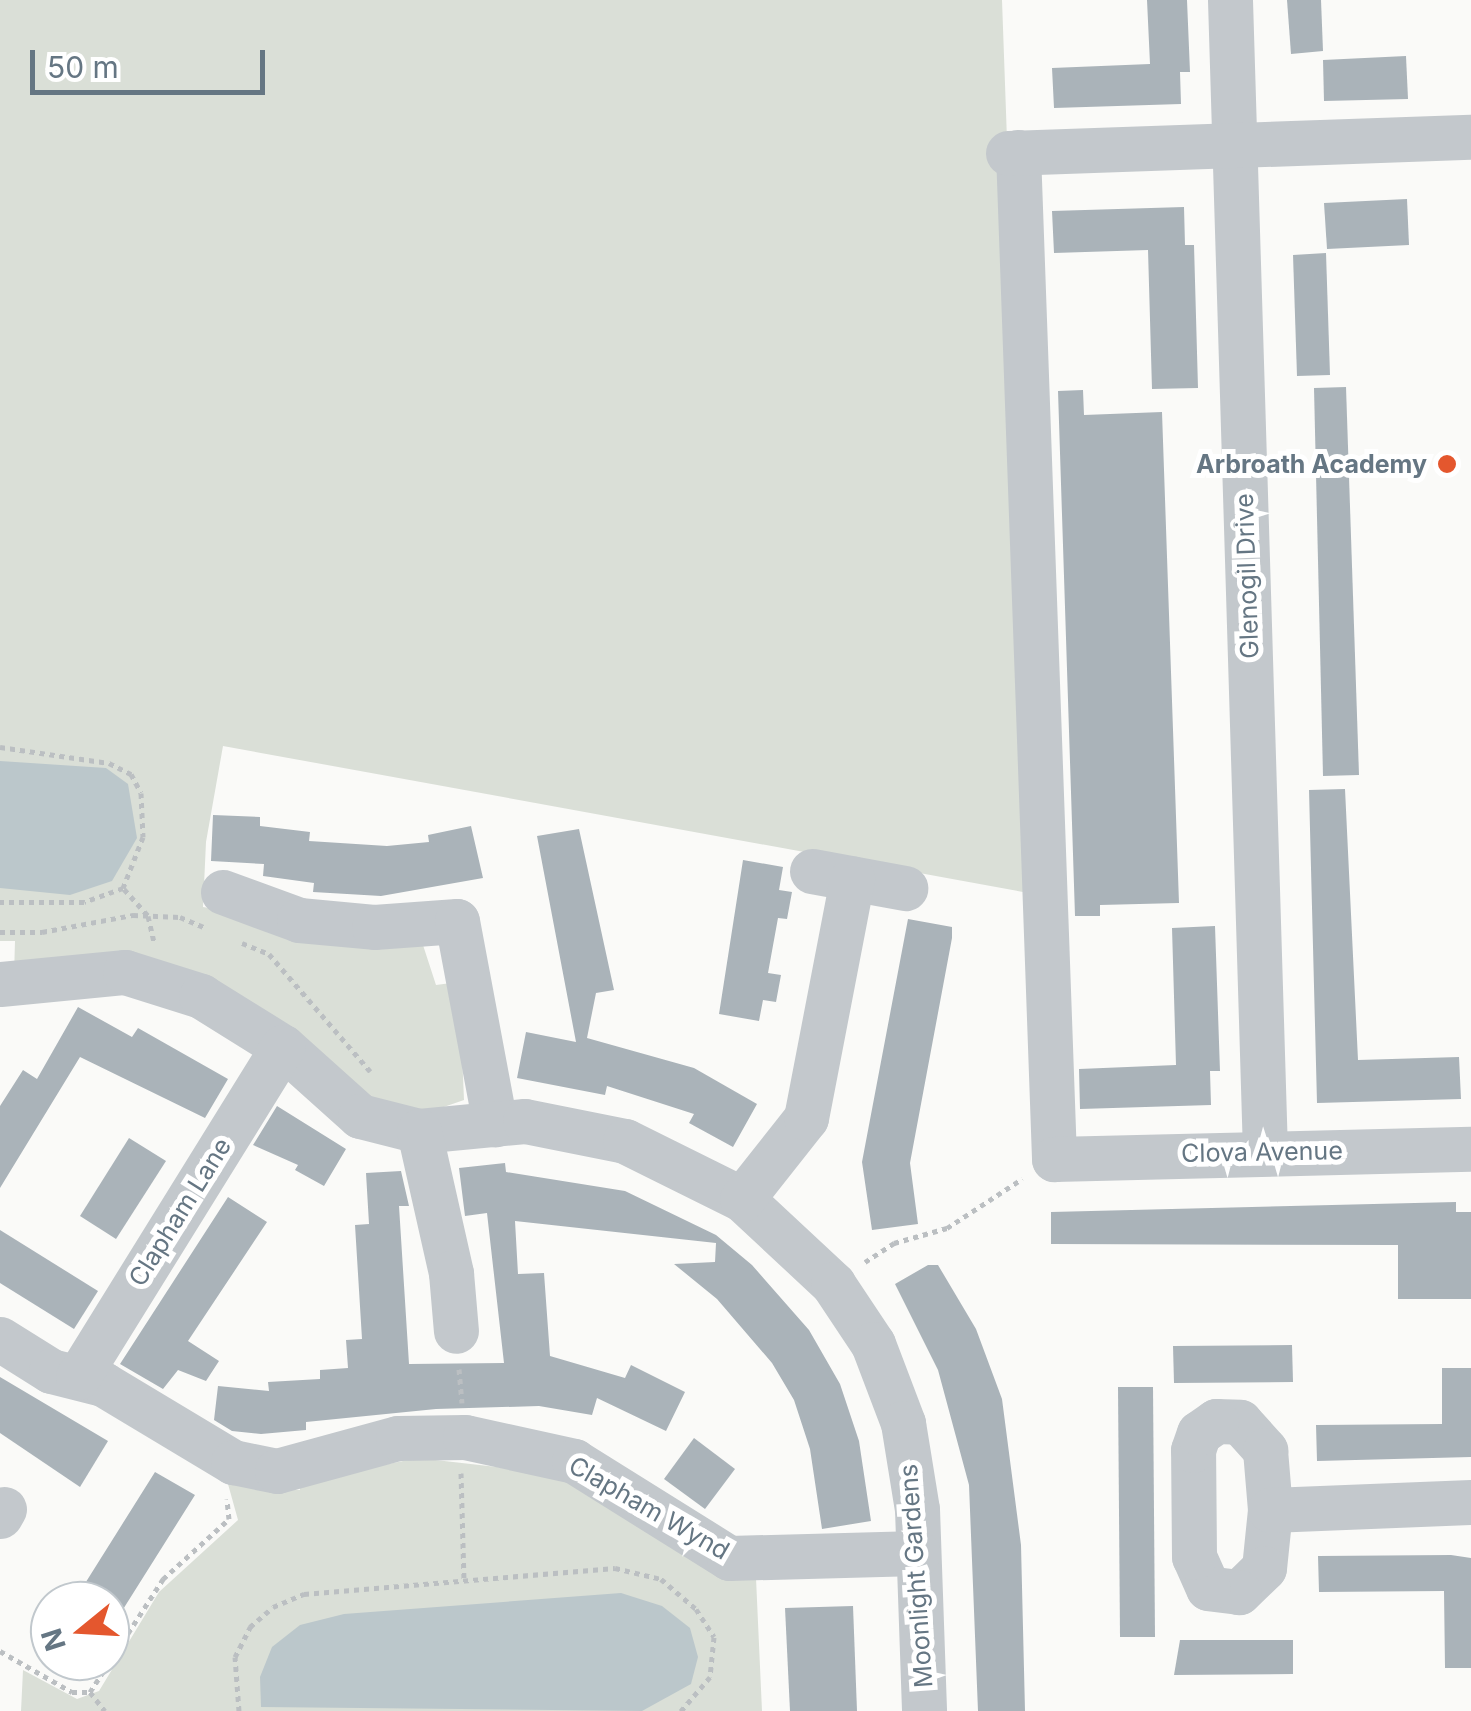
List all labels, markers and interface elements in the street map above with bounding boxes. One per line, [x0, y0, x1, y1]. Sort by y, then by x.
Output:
scale bar [35, 30, 270, 92]
text: 50 m [47, 49, 119, 85]
place label: Arbroath Academy [1196, 449, 1427, 479]
marker: Arbroath Academy [1436, 453, 1458, 475]
street label: Glenogil Drive [1229, 493, 1265, 659]
street label: Clapham Lane [123, 1132, 237, 1292]
street label: Clova Avenue [1181, 1136, 1343, 1168]
street label: Clapham Wynd [563, 1450, 735, 1566]
street label: Moonlight Gardens [893, 1463, 939, 1689]
north arrow [30, 1581, 130, 1681]
text: N [34, 1624, 73, 1655]

